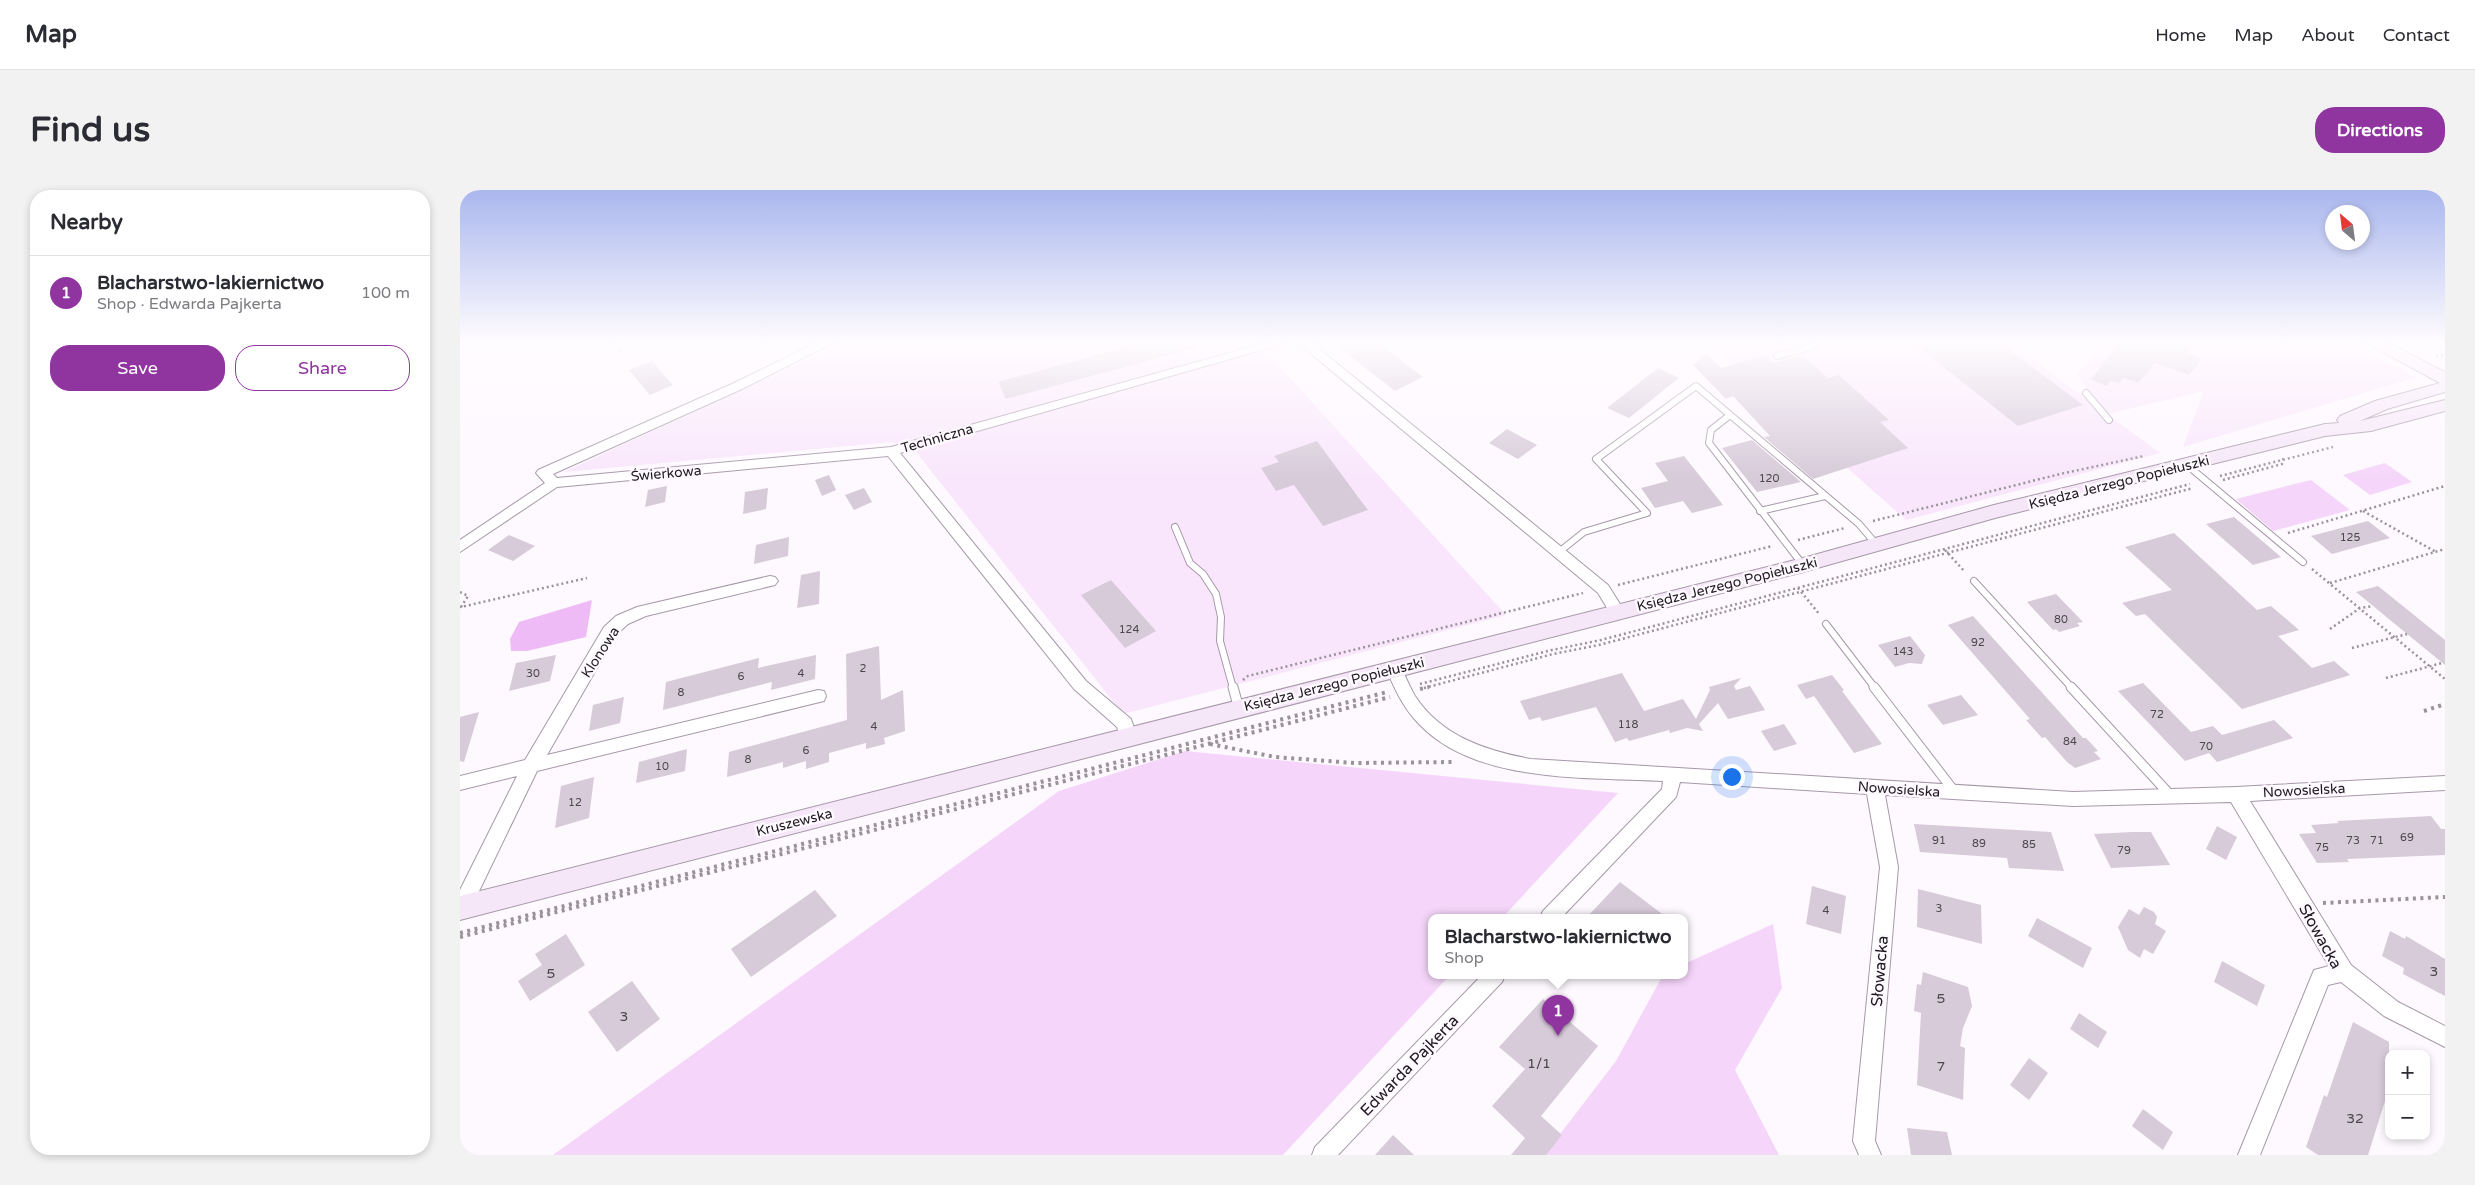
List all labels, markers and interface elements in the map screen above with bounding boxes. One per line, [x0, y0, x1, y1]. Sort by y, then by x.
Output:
text: Map [25, 20, 77, 49]
text: Home [2155, 24, 2206, 46]
text: Map [2234, 24, 2273, 46]
text: About [2301, 24, 2355, 46]
text: Contact [2383, 24, 2450, 46]
button: Directions [2315, 107, 2445, 153]
text: Find us [30, 109, 150, 151]
north arrow [2325, 205, 2370, 250]
text: Nearby [50, 210, 123, 235]
text: Blacharstwo-lakiernictwo [97, 272, 324, 294]
text: 1 [61, 283, 71, 303]
text: 100 m [361, 283, 410, 303]
text: Shop · Edwarda Pajkerta [97, 294, 282, 314]
button: Save [50, 345, 225, 391]
button: Share [235, 345, 410, 391]
street label: Techniczna [899, 420, 975, 457]
street label: Księdza Jerzego Popiełuszki [2027, 452, 2211, 513]
street label: Świerkowa [630, 462, 702, 485]
house number: 120 [1759, 472, 1779, 485]
house number: 125 [2340, 531, 2360, 544]
street label: Księdza Jerzego Popiełuszki [1635, 554, 1819, 615]
house number: 80 [2054, 613, 2068, 626]
house number: 124 [1119, 623, 1139, 636]
street label: Klonowa [578, 624, 623, 681]
house number: 92 [1971, 636, 1985, 649]
house number: 143 [1893, 645, 1913, 658]
street label: Księdza Jerzego Popiełuszki [1242, 654, 1426, 715]
house number: 2 [860, 662, 867, 675]
house number: 30 [526, 667, 540, 680]
house number: 4 [798, 667, 805, 680]
house number: 6 [738, 670, 745, 683]
house number: 8 [678, 686, 685, 699]
house number: 72 [2150, 708, 2164, 721]
house number: 118 [1618, 718, 1638, 731]
house number: 4 [871, 720, 878, 733]
house number: 84 [2063, 735, 2077, 748]
house number: 70 [2199, 740, 2213, 753]
house number: 6 [803, 744, 810, 757]
house number: 8 [745, 753, 752, 766]
house number: 10 [655, 760, 669, 773]
your location [1719, 764, 1745, 790]
street label: Nowosielska [1857, 778, 1941, 801]
street label: Nowosielska [2262, 780, 2346, 801]
house number: 12 [568, 796, 582, 809]
street label: Kruszewska [754, 805, 834, 840]
house number: 69 [2400, 831, 2414, 844]
house number: 91 [1932, 834, 1946, 847]
house number: 73 [2346, 834, 2360, 847]
house number: 71 [2370, 834, 2384, 847]
house number: 89 [1972, 837, 1986, 850]
house number: 85 [2022, 838, 2036, 851]
house number: 75 [2315, 841, 2329, 854]
house number: 79 [2117, 844, 2131, 857]
street label: Słowacka [2294, 900, 2346, 972]
house number: 3 [1936, 902, 1943, 915]
house number: 4 [1823, 904, 1830, 917]
popup [1428, 914, 1688, 979]
text: Blacharstwo-lakiernictwo [1444, 926, 1672, 948]
street label: Słowacka [1867, 935, 1893, 1007]
text: Shop [1444, 948, 1484, 968]
house number: 3 [2430, 963, 2438, 980]
house number: 5 [547, 965, 555, 982]
house number: 5 [1937, 990, 1945, 1007]
pin: 1 [1542, 995, 1574, 1036]
house number: 3 [620, 1008, 628, 1025]
street label: Edwarda Pajkerta [1356, 1011, 1463, 1120]
map controls [2385, 1050, 2430, 1140]
button: + [2385, 1050, 2430, 1095]
house number: 1/1 [1527, 1055, 1551, 1072]
house number: 7 [1937, 1058, 1945, 1075]
button: − [2385, 1095, 2430, 1140]
house number: 32 [2346, 1110, 2364, 1127]

